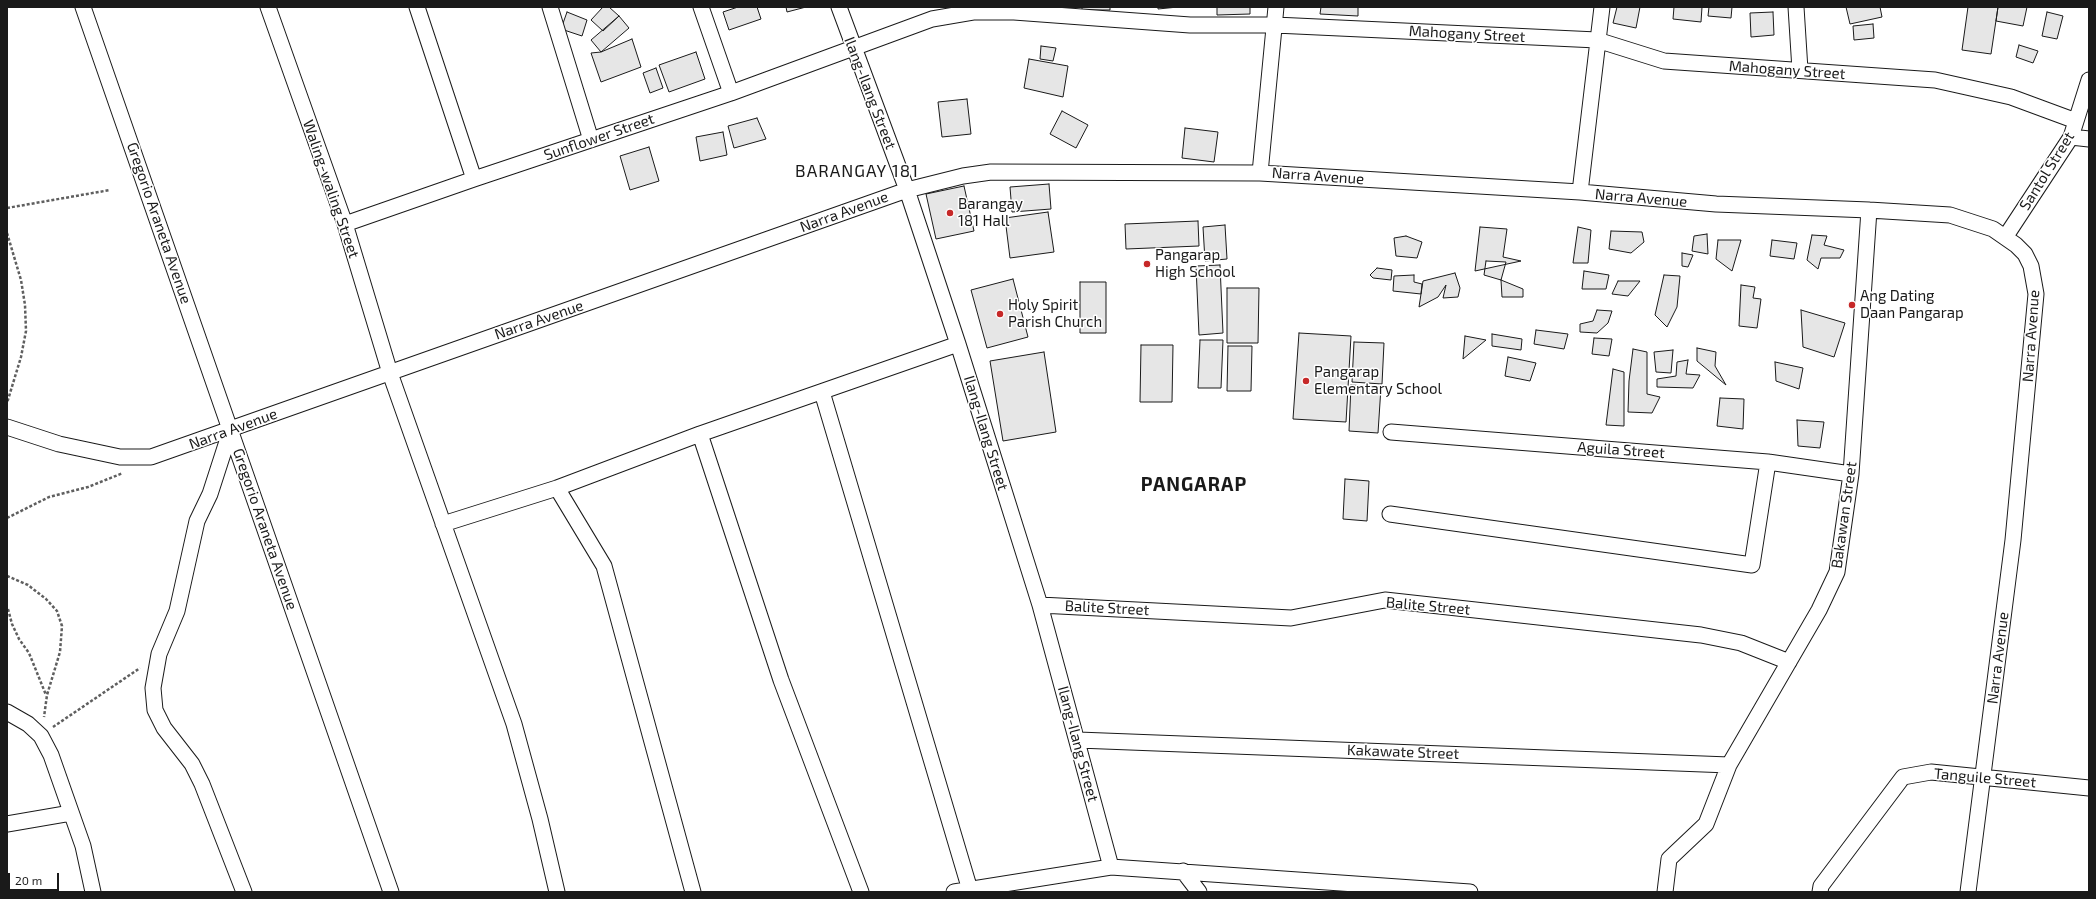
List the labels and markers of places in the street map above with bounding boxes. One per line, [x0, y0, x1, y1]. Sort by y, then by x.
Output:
place label: Barangay 181 Hall [958, 195, 1023, 230]
marker: Barangay 181 Hall [945, 208, 955, 218]
place label: Pangarap High School [1155, 246, 1235, 281]
marker: Pangarap High School [1142, 259, 1152, 269]
place label: Ang Dating Daan Pangarap [1860, 287, 1964, 322]
place label: Holy Spirit Parish Church [1008, 296, 1102, 331]
marker: Ang Dating Daan Pangarap [1847, 300, 1857, 310]
marker: Holy Spirit Parish Church [995, 309, 1005, 319]
place label: Pangarap Elementary School [1314, 363, 1442, 398]
marker: Pangarap Elementary School [1301, 376, 1311, 386]

